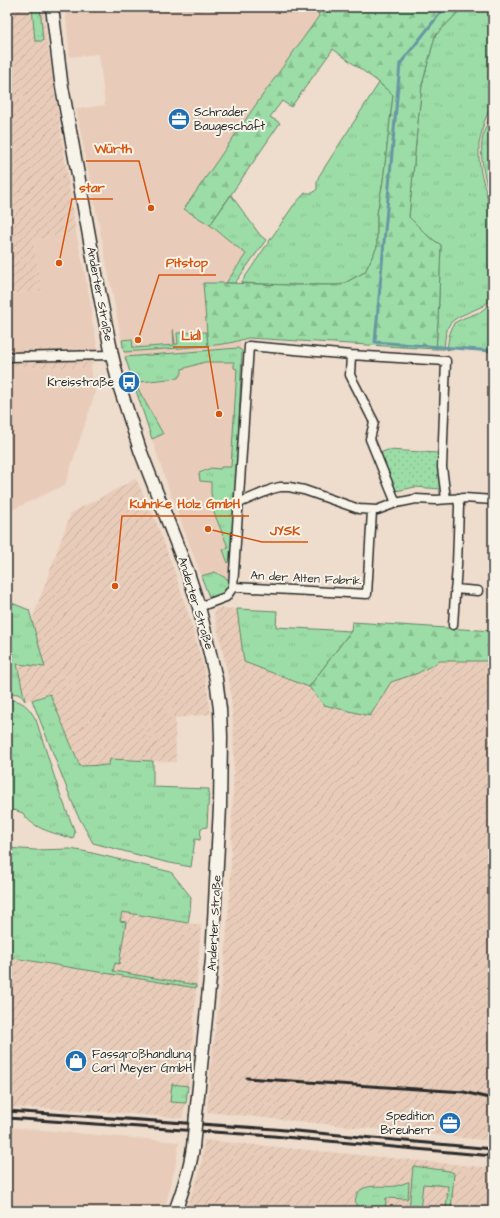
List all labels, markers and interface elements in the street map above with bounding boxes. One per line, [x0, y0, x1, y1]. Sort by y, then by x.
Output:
place label: Schrader Baugeschäft [194, 104, 265, 136]
office icon: Schrader Baugeschäft [166, 106, 192, 132]
callout: Würth [86, 136, 139, 161]
text: Würth [93, 140, 132, 158]
callout: star [72, 174, 113, 199]
text: star [79, 179, 106, 197]
street label: Anderter Straße [82, 245, 117, 343]
callout: Pitstop [159, 250, 216, 275]
text: Pitstop [166, 254, 209, 273]
callout: Lidl [173, 322, 208, 347]
text: Lidl [181, 327, 201, 345]
bus stop icon: Kreisstraße [116, 369, 142, 395]
place label: Kreisstraße [47, 374, 115, 391]
callout: Kuhnke Holz GmbH [122, 491, 249, 516]
text: Kuhnke Holz GmbH [130, 495, 241, 513]
callout: JYSK [262, 517, 308, 542]
text: JYSK [269, 522, 300, 540]
street label: Anderter Straße [173, 555, 218, 652]
street label: An der Alten Fabrik [250, 567, 363, 590]
street label: Anderter Straße [203, 874, 226, 971]
place label: Fassgroßhandlung Carl Meyer GmbH [92, 1046, 193, 1078]
shop icon: Fassgroßhandlung Carl Meyer GmbH [63, 1048, 89, 1074]
place label: Spedition Breuherr [381, 1108, 434, 1139]
office icon: Spedition Breuherr [437, 1110, 463, 1136]

